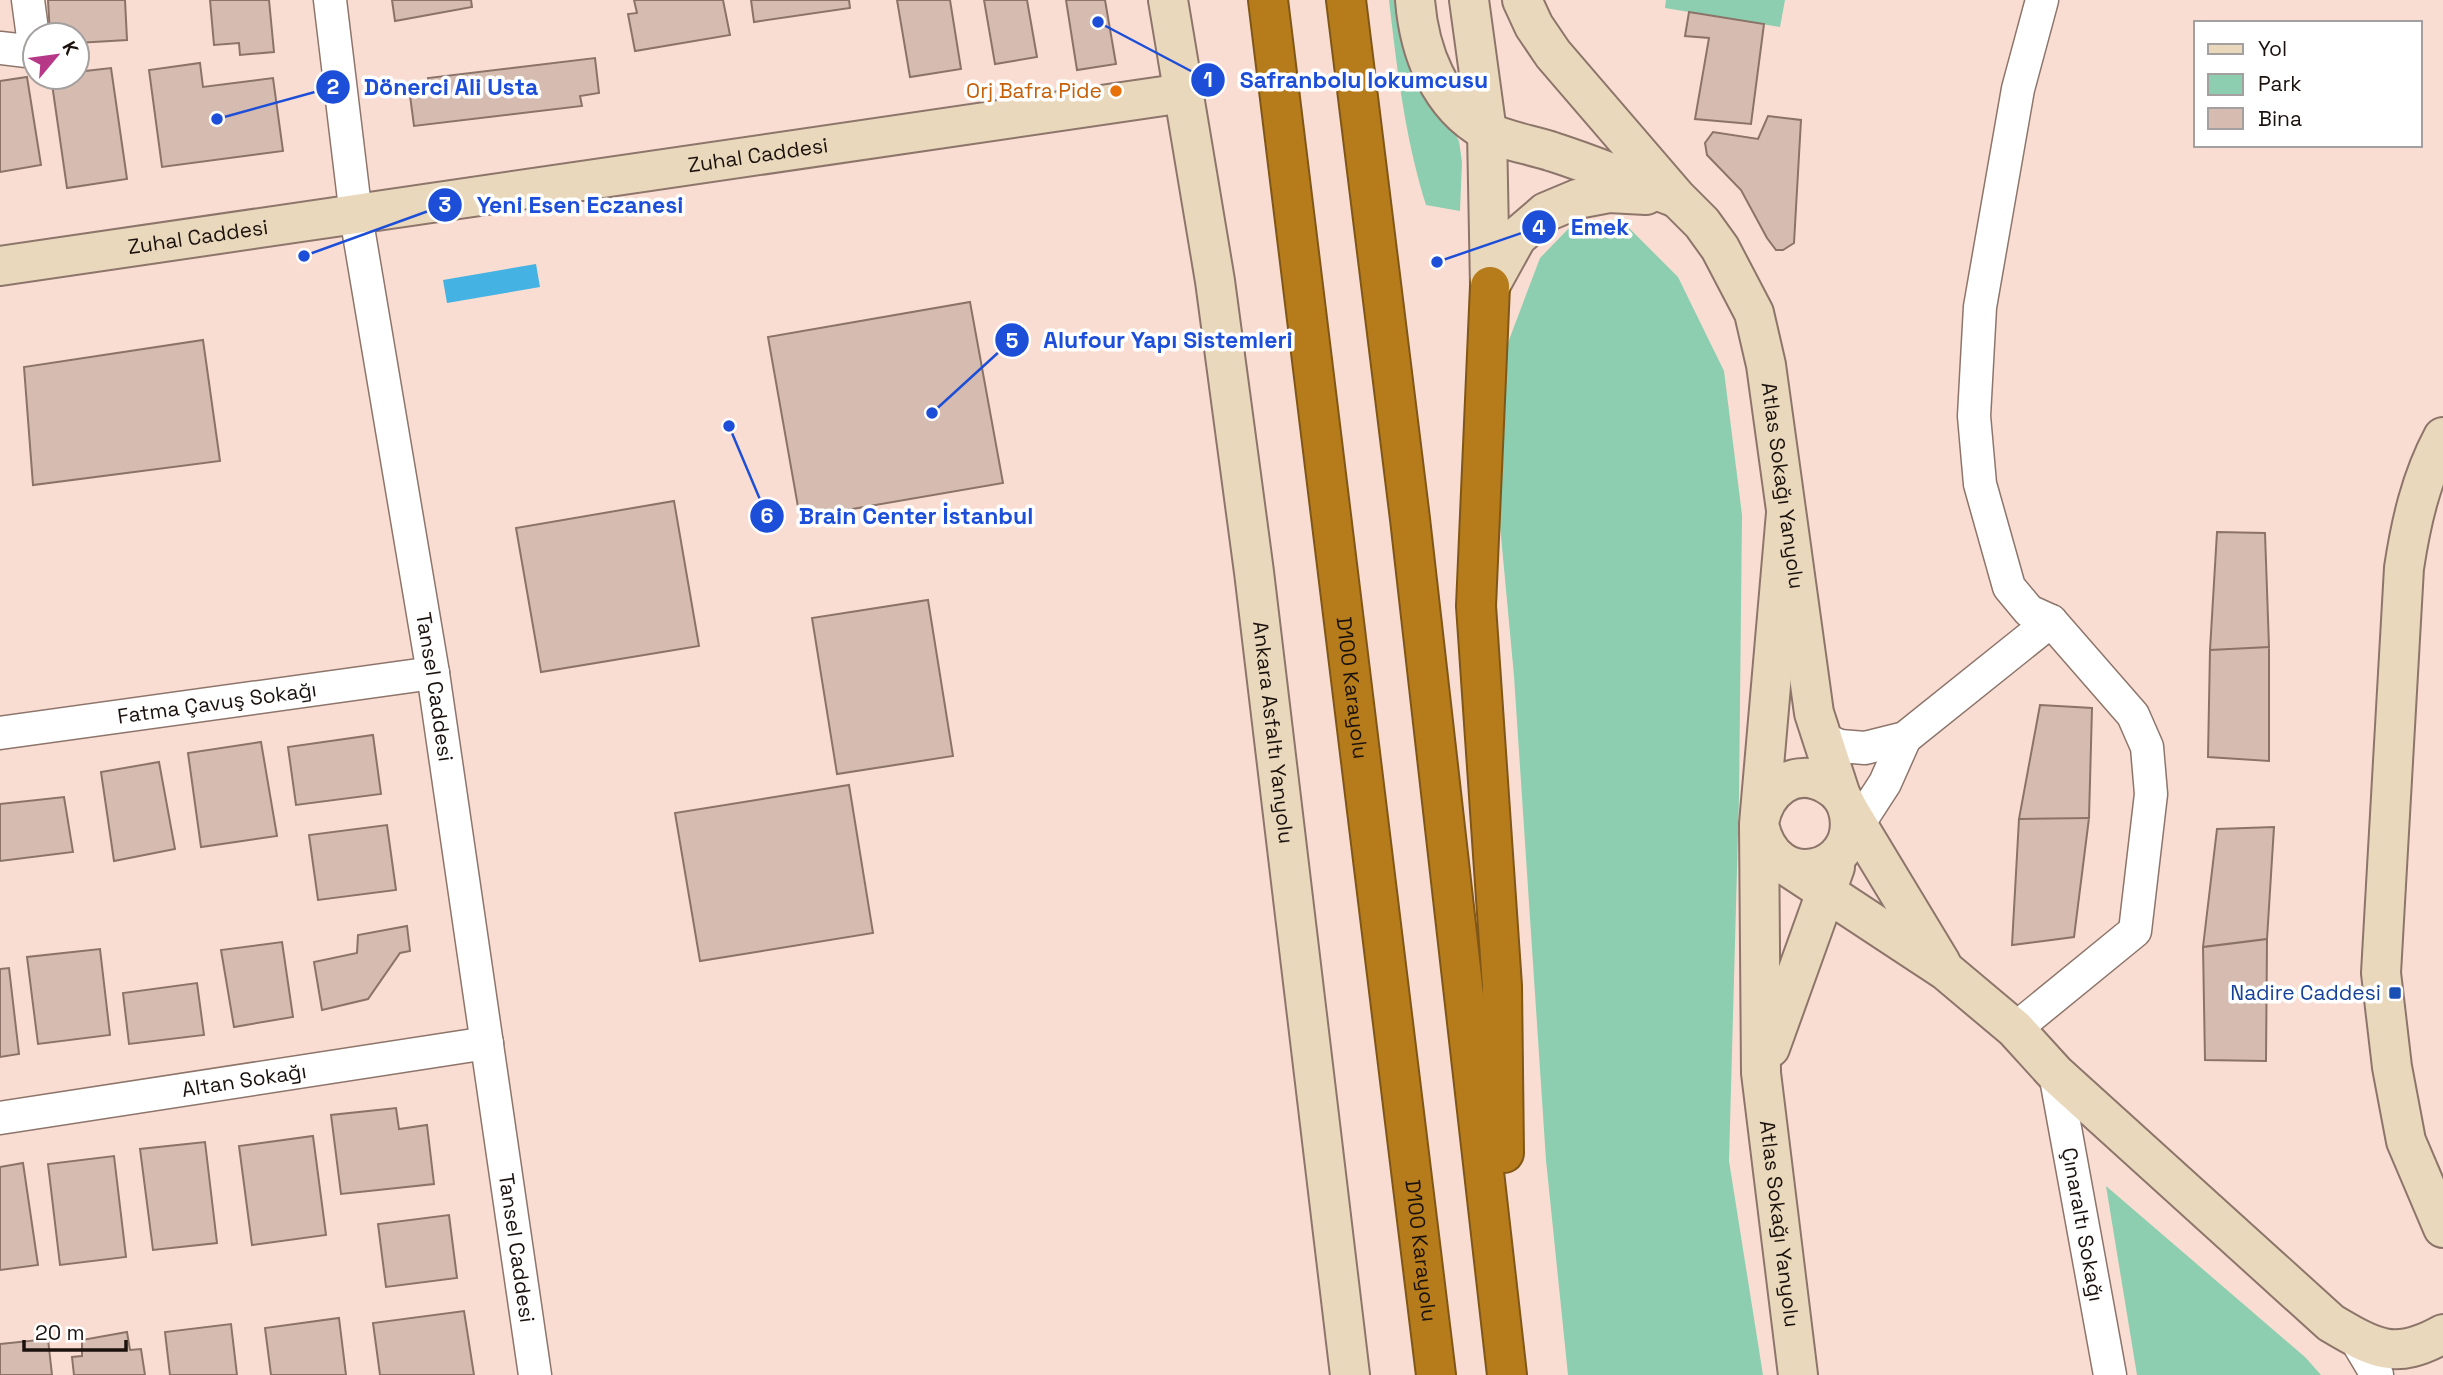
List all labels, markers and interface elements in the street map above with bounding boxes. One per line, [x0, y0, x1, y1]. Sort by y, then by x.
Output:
north arrow [21, 21, 91, 91]
legend [2194, 21, 2422, 147]
text: Yol [2258, 35, 2287, 62]
text: K [57, 37, 84, 59]
callout: Safranbolu lokumcusu [1190, 58, 1502, 102]
callout: Dönerci Ali Usta [315, 65, 553, 109]
text: Safranbolu lokumcusu [1240, 65, 1488, 95]
text: 1 [1203, 66, 1213, 93]
text: Park [2258, 70, 2302, 97]
text: Dönerci Ali Usta [364, 72, 538, 102]
text: 2 [327, 73, 339, 100]
place label: Orj Bafra Pide [966, 77, 1102, 104]
marker: Orj Bafra Pide [1108, 83, 1124, 99]
text: Bina [2258, 105, 2302, 132]
street label: Zuhal Caddesi [686, 131, 830, 178]
callout: Yeni Esen Eczanesi [427, 183, 697, 227]
text: Yeni Esen Eczanesi [477, 190, 683, 220]
text: 3 [439, 191, 451, 218]
callout: Emek [1521, 205, 1643, 249]
text: Emek [1571, 212, 1629, 242]
street label: Zuhal Caddesi [126, 213, 270, 260]
text: 4 [1532, 214, 1546, 241]
callout: Alufour Yapı Sistemleri [995, 318, 1307, 362]
text: Alufour Yapı Sistemleri [1043, 325, 1293, 355]
text: 5 [1006, 327, 1018, 354]
street label: Atlas Sokağı Yanyolu [1756, 380, 1811, 590]
callout: Brain Center İstanbul [750, 494, 1047, 538]
text: Brain Center İstanbul [799, 501, 1033, 531]
text: 6 [761, 502, 774, 529]
street label: Tansel Caddesi [410, 610, 460, 763]
street label: D100 Karayolu [1330, 615, 1375, 761]
street label: Ankara Asfaltı Yanyolu [1247, 619, 1300, 845]
street label: Fatma Çavuş Sokağı [116, 675, 318, 730]
place label: Nadire Caddesi [2230, 979, 2381, 1006]
marker: Nadire Caddesi [2387, 985, 2403, 1001]
street label: Altan Sokağı [180, 1057, 308, 1103]
street label: Atlas Sokağı Yanyolu [1754, 1119, 1806, 1329]
street label: Çınaraltı Sokağı [2056, 1145, 2110, 1304]
street label: Tansel Caddesi [493, 1171, 541, 1324]
street label: D100 Karayolu [1399, 1178, 1443, 1323]
scale bar [24, 1308, 126, 1352]
text: 20 m [35, 1319, 85, 1346]

